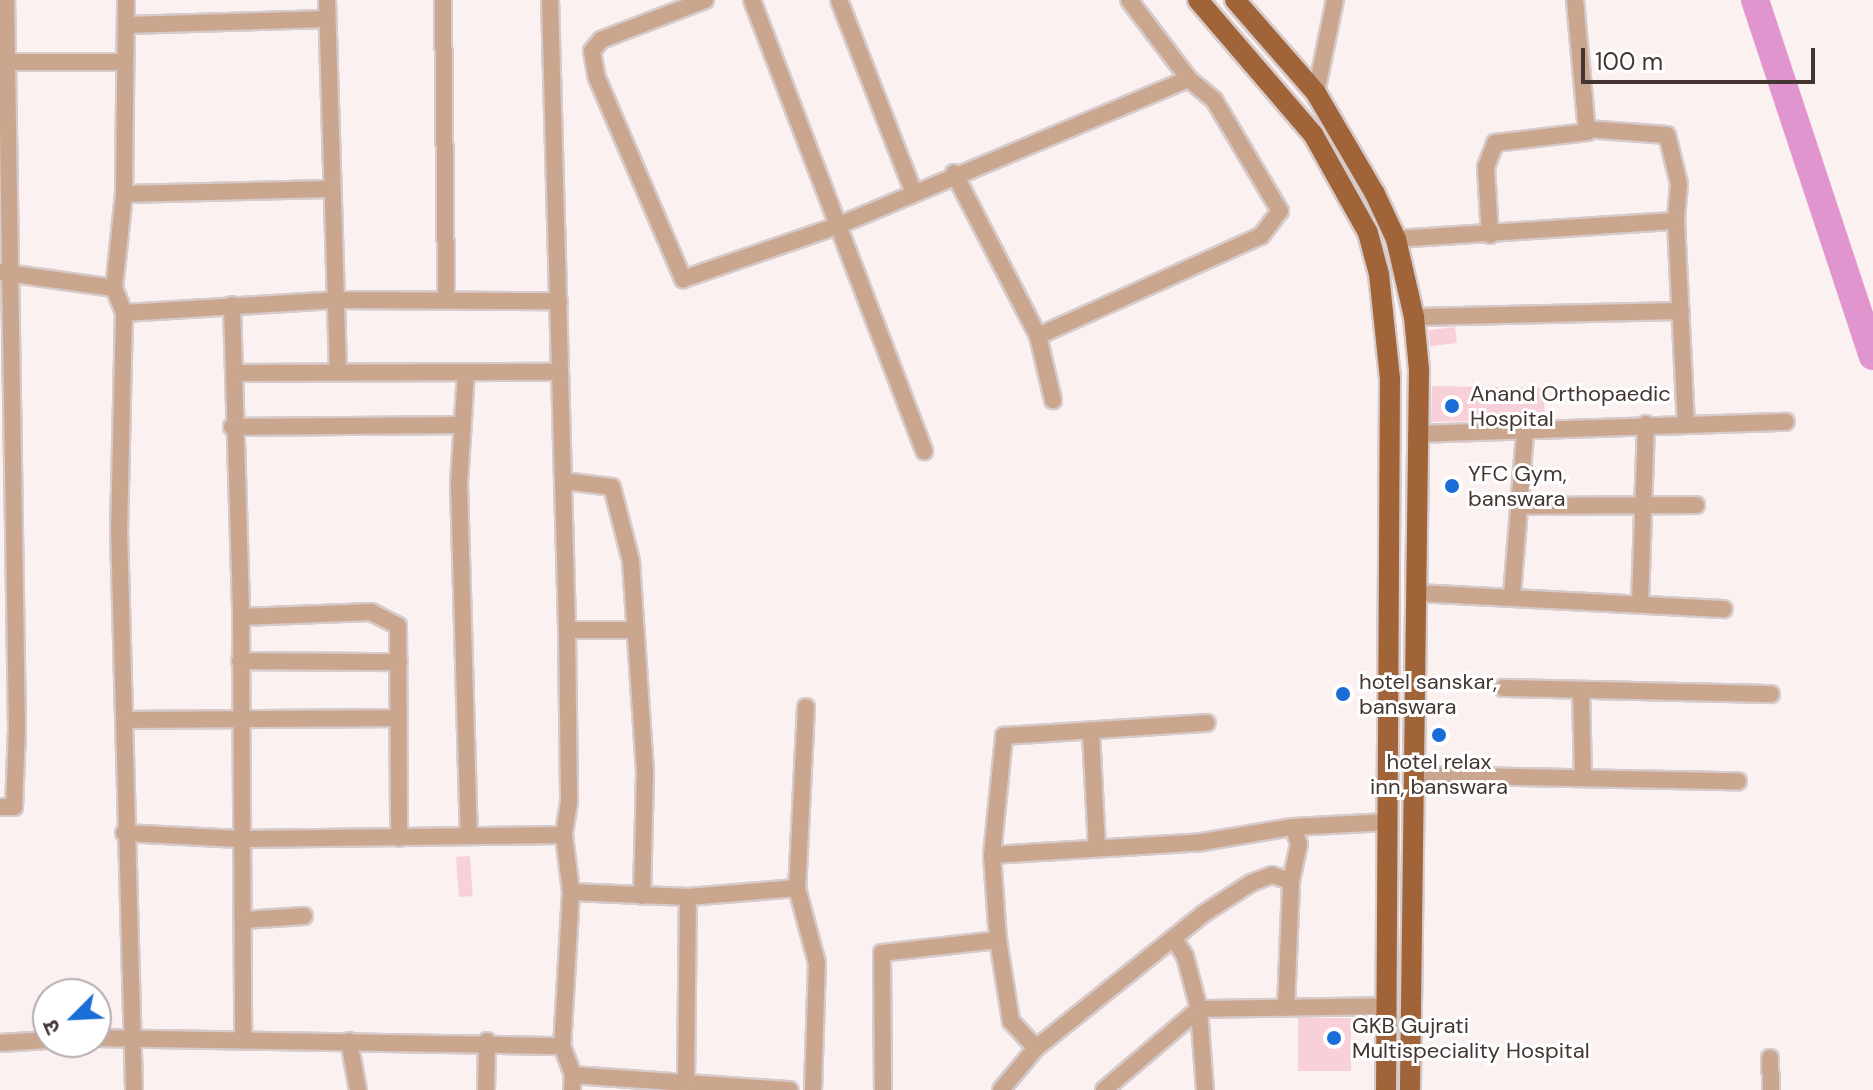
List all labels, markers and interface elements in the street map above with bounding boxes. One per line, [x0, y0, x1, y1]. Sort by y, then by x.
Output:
scale bar [1585, 32, 1819, 82]
text: 100 m [1595, 46, 1663, 77]
place label: Anand Orthopaedic Hospital [1470, 380, 1671, 432]
marker: Anand Orthopaedic Hospital [1441, 395, 1463, 417]
place label: YFC Gym, banswara [1468, 460, 1567, 512]
marker: YFC Gym, banswara [1443, 477, 1461, 495]
place label: hotel sanskar, banswara [1359, 668, 1497, 720]
marker: hotel sanskar, banswara [1334, 685, 1352, 703]
marker: hotel relax inn, banswara [1430, 726, 1448, 744]
place label: hotel relax inn, banswara [1370, 748, 1508, 800]
north arrow [32, 978, 112, 1058]
place label: GKB Gujrati Multispeciality Hospital [1352, 1012, 1590, 1064]
text: उ [36, 1015, 67, 1039]
marker: GKB Gujrati Multispeciality Hospital [1323, 1027, 1345, 1049]

